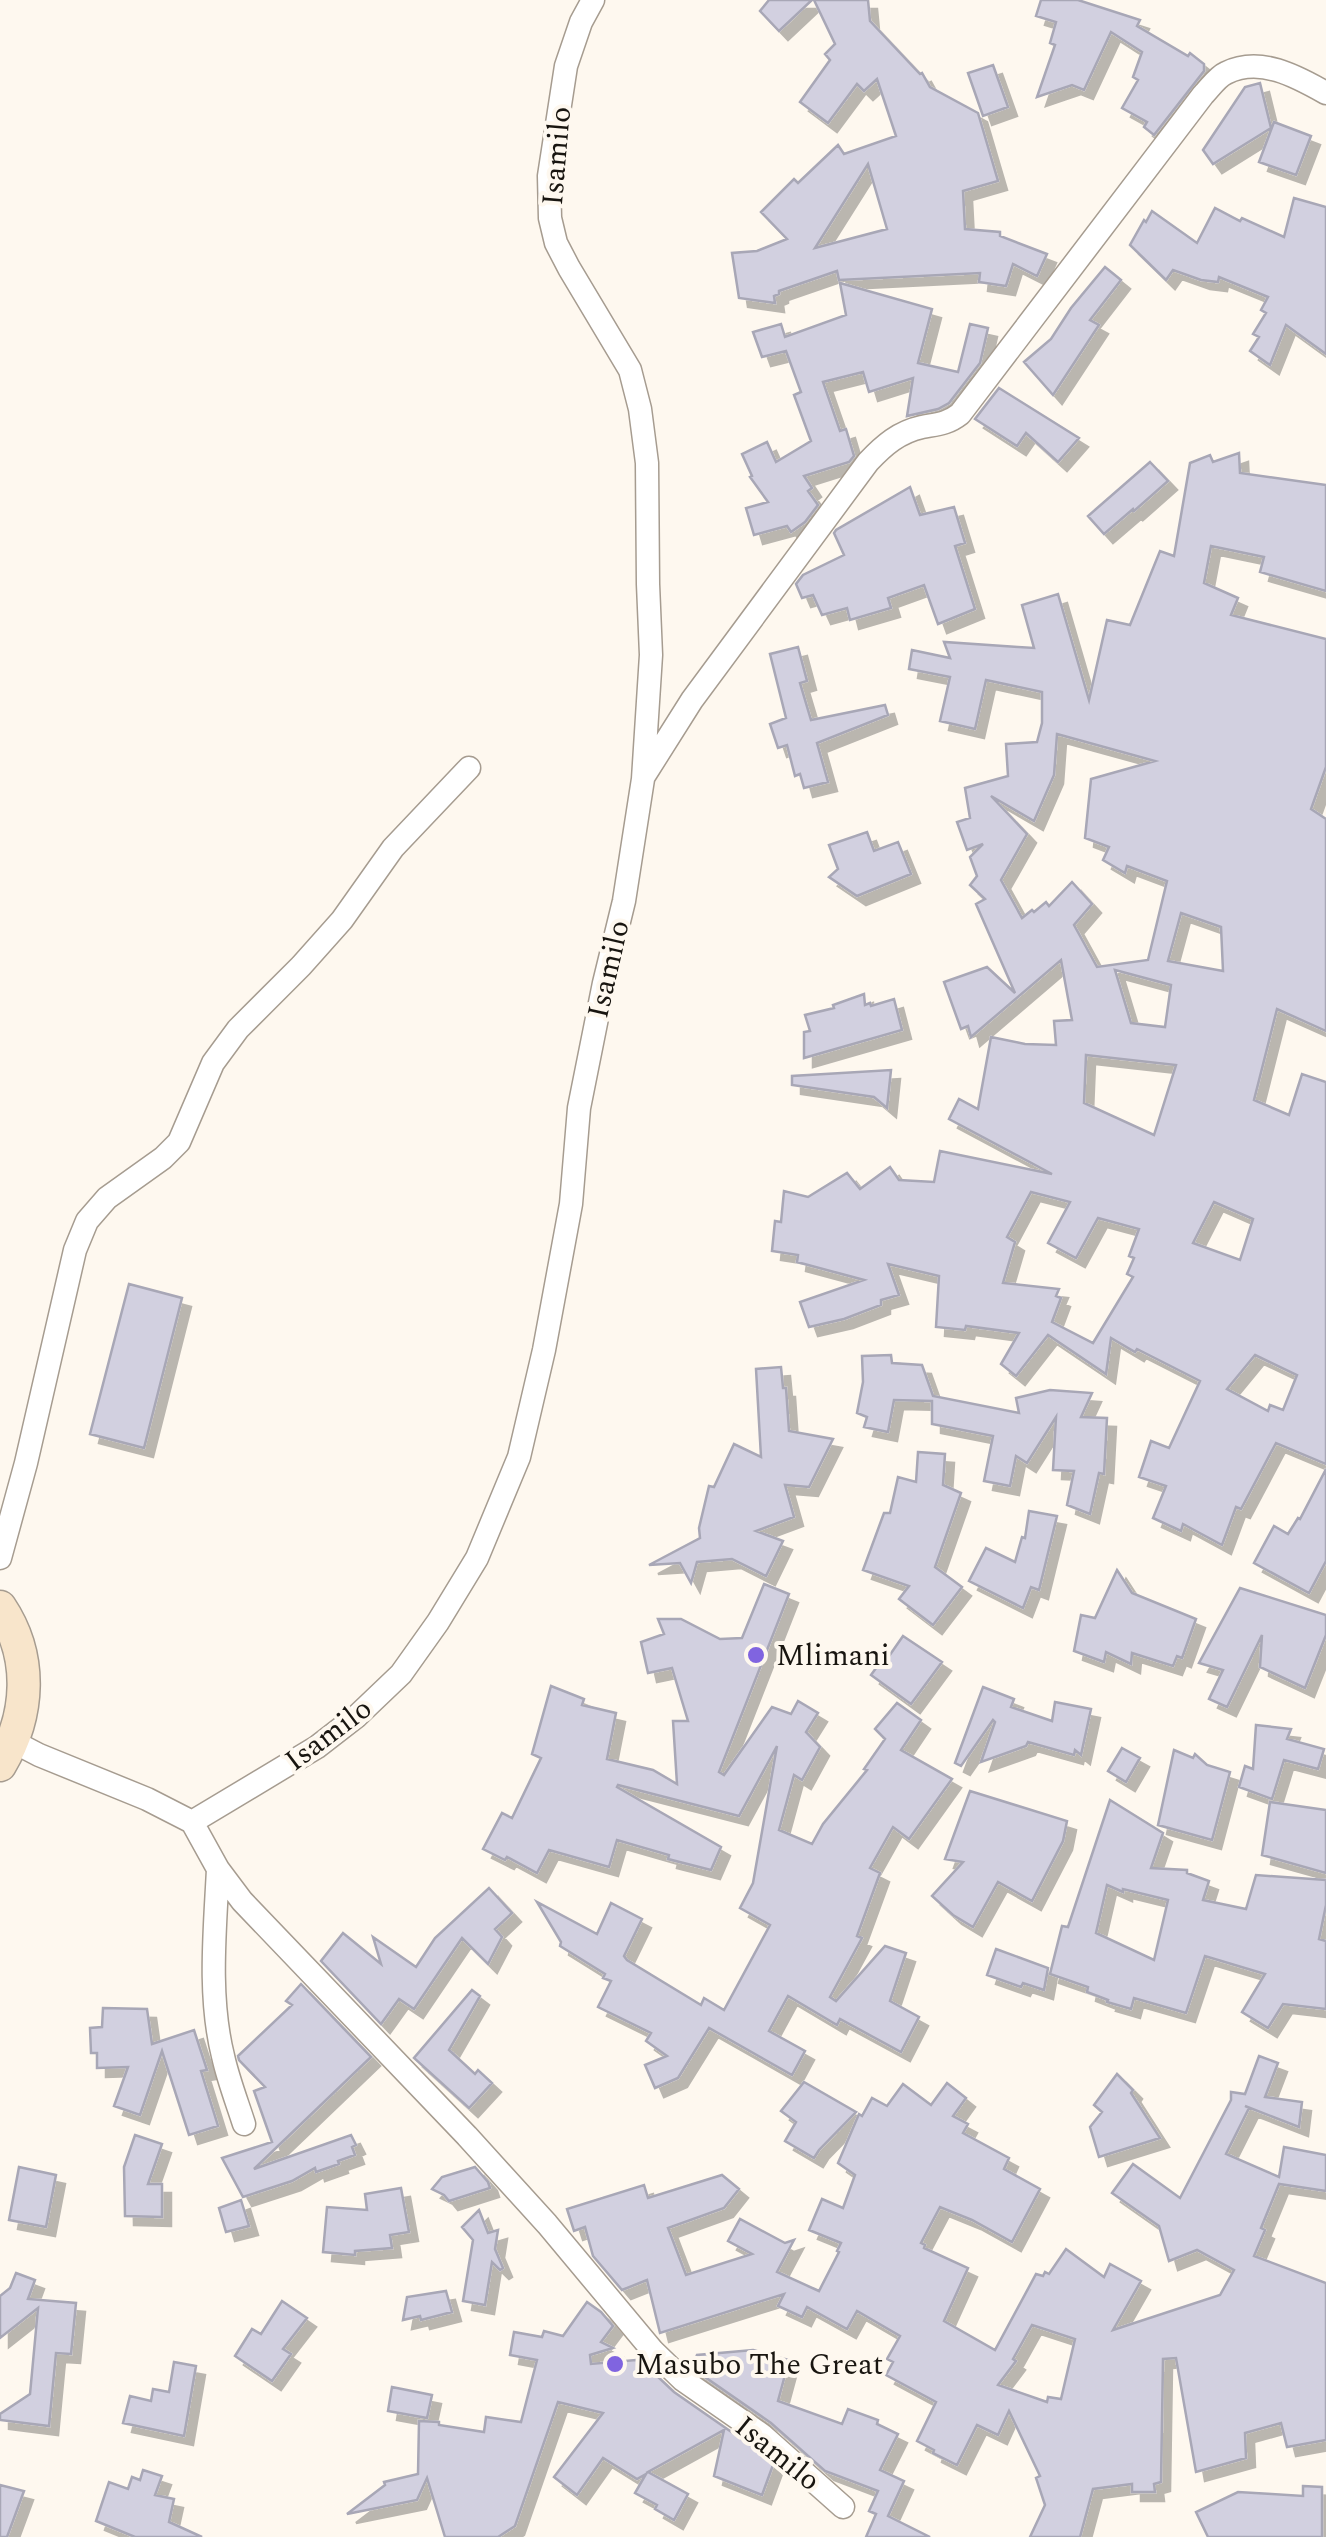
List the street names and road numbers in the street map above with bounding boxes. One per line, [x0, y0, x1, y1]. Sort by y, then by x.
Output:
street label: Isamilo [530, 105, 584, 208]
street label: Isamilo [575, 916, 643, 1023]
street label: Isamilo [275, 1687, 382, 1783]
street label: Isamilo [724, 2405, 830, 2503]

